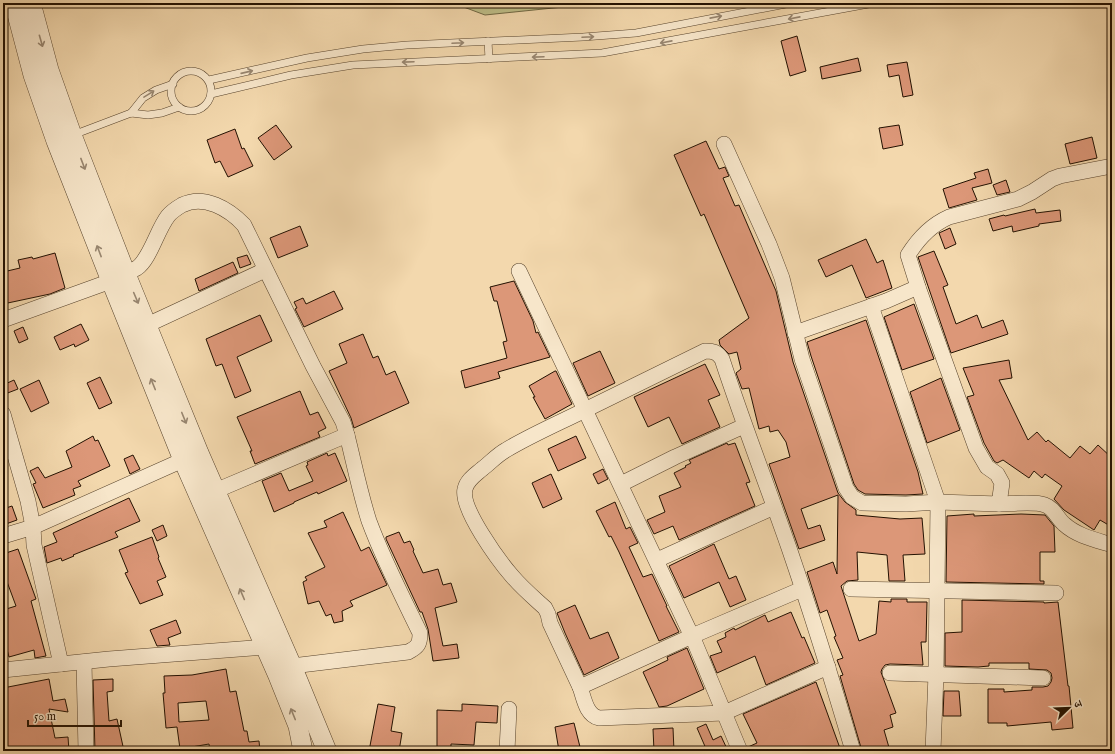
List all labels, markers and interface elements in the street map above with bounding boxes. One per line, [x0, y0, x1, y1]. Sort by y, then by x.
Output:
one-way arrow [709, 13, 722, 21]
one-way arrow [788, 14, 801, 22]
one-way arrow [581, 33, 594, 40]
one-way arrow [38, 34, 45, 47]
one-way arrow [660, 38, 673, 46]
one-way arrow [451, 39, 464, 46]
one-way arrow [532, 53, 545, 60]
one-way arrow [402, 58, 415, 66]
one-way arrow [240, 67, 253, 75]
one-way arrow [143, 90, 155, 98]
one-way arrow [79, 157, 87, 169]
one-way arrow [94, 245, 102, 257]
one-way arrow [132, 291, 140, 303]
one-way arrow [148, 379, 156, 391]
one-way arrow [181, 412, 189, 424]
one-way arrow [238, 588, 245, 600]
north arrow [1049, 688, 1089, 728]
text: उ [1069, 698, 1085, 711]
scale bar [28, 702, 121, 728]
one-way arrow [288, 708, 296, 720]
text: 50 m [34, 709, 56, 724]

